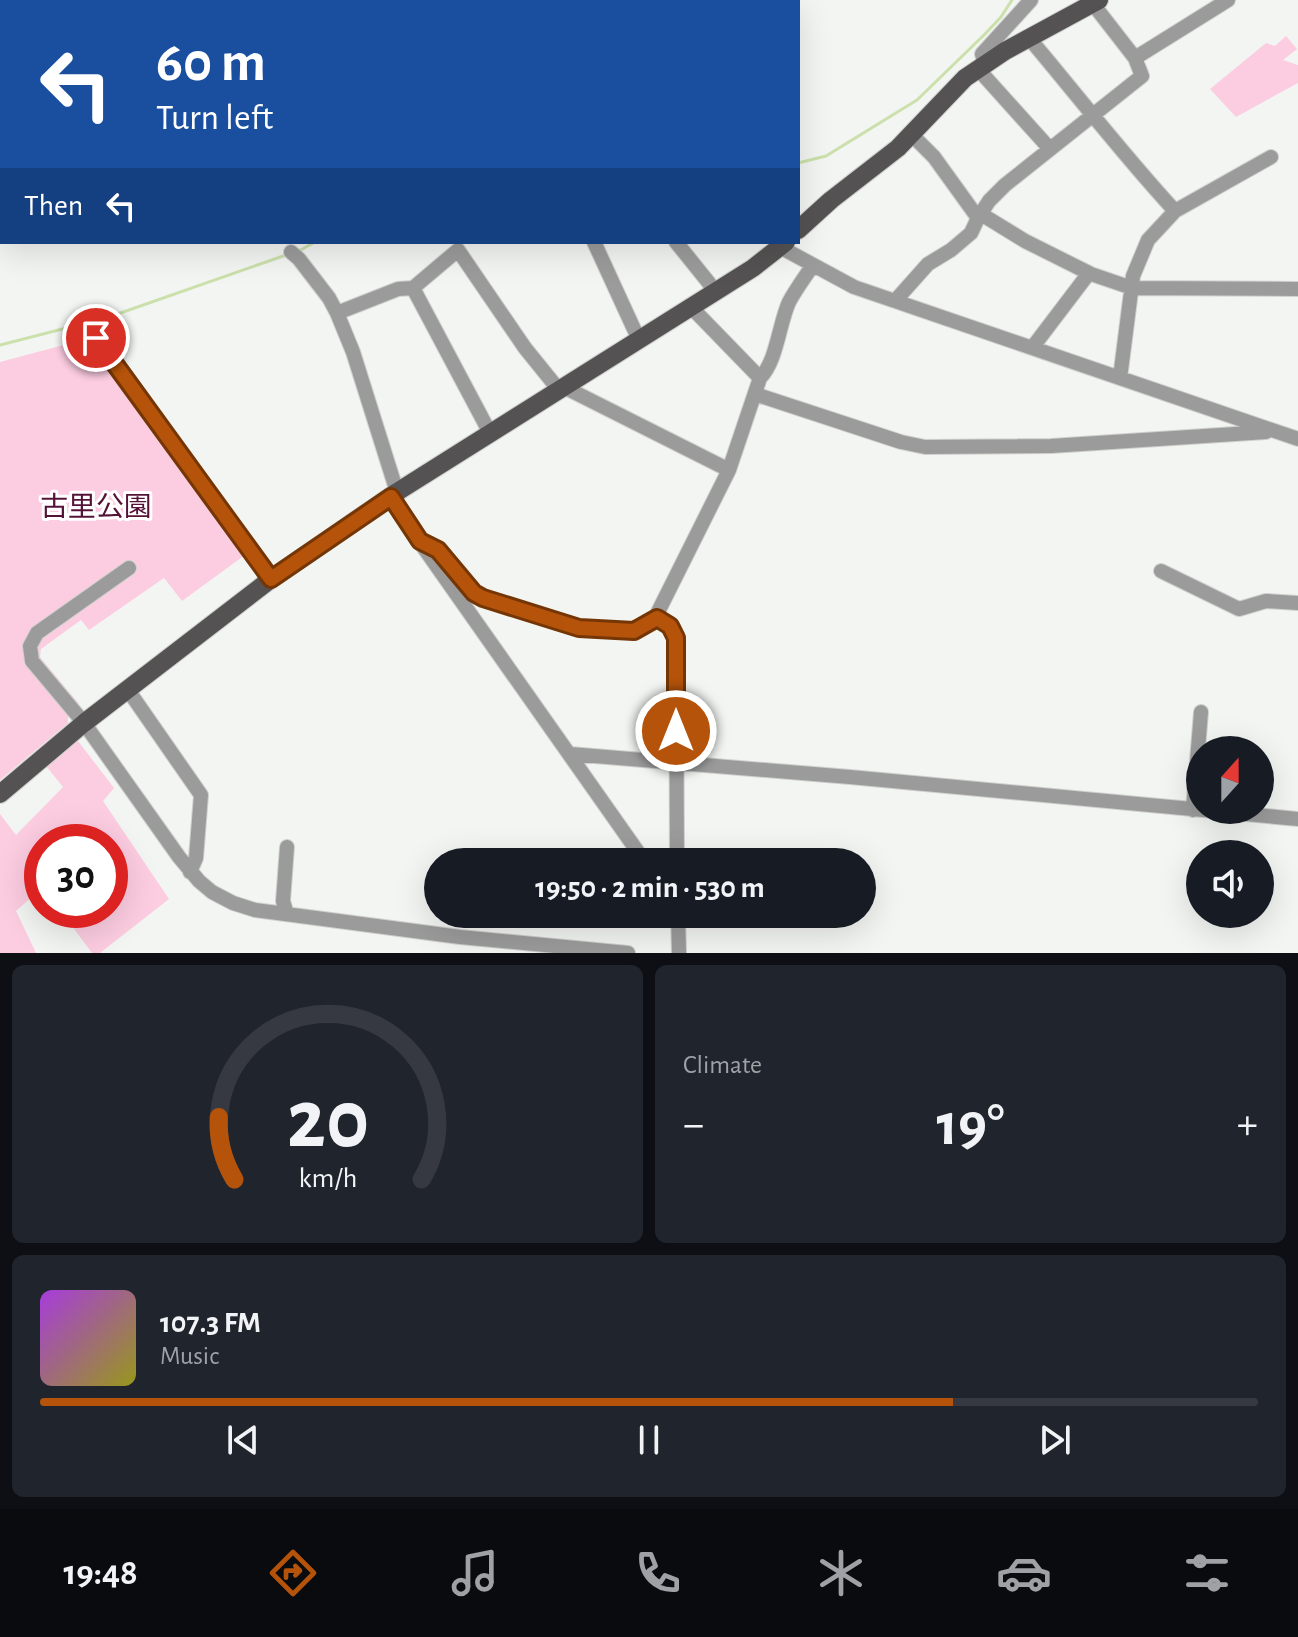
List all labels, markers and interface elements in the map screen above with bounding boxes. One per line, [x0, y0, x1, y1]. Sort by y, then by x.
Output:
icon: left [24, 32, 128, 136]
text: 60 m [156, 35, 266, 91]
text: Turn left [156, 100, 273, 136]
icon: left [99, 184, 143, 228]
text: Then [24, 191, 83, 221]
pin [62, 304, 130, 372]
icon: arrive [74, 316, 118, 360]
park label: 古里公園 [40, 492, 152, 522]
position arrow [634, 689, 718, 773]
north arrow [1186, 736, 1274, 824]
map controls [1186, 736, 1274, 928]
speed limit sign: 30 [24, 824, 128, 928]
button: sound [1186, 840, 1274, 928]
text: 19:50 · 2 min · 530 m [535, 873, 765, 903]
text: Climate [683, 1052, 762, 1078]
text: 20 [286, 1079, 369, 1163]
text: 19° [936, 1096, 1005, 1156]
text: − [683, 1103, 704, 1147]
text: + [1237, 1103, 1258, 1147]
text: km/h [298, 1164, 357, 1193]
text: 107.3 FM [160, 1308, 261, 1338]
text: Music [160, 1343, 219, 1369]
icon: previous [221, 1418, 265, 1462]
icon: pause [627, 1418, 671, 1462]
icon: next [1033, 1418, 1077, 1462]
icon: directions [265, 1545, 321, 1601]
icon: music [447, 1545, 503, 1601]
icon: phone [630, 1545, 686, 1601]
icon: climate [813, 1545, 869, 1601]
icon: car [996, 1545, 1052, 1601]
icon: filters [1179, 1545, 1235, 1601]
text: 19:48 [63, 1555, 138, 1591]

